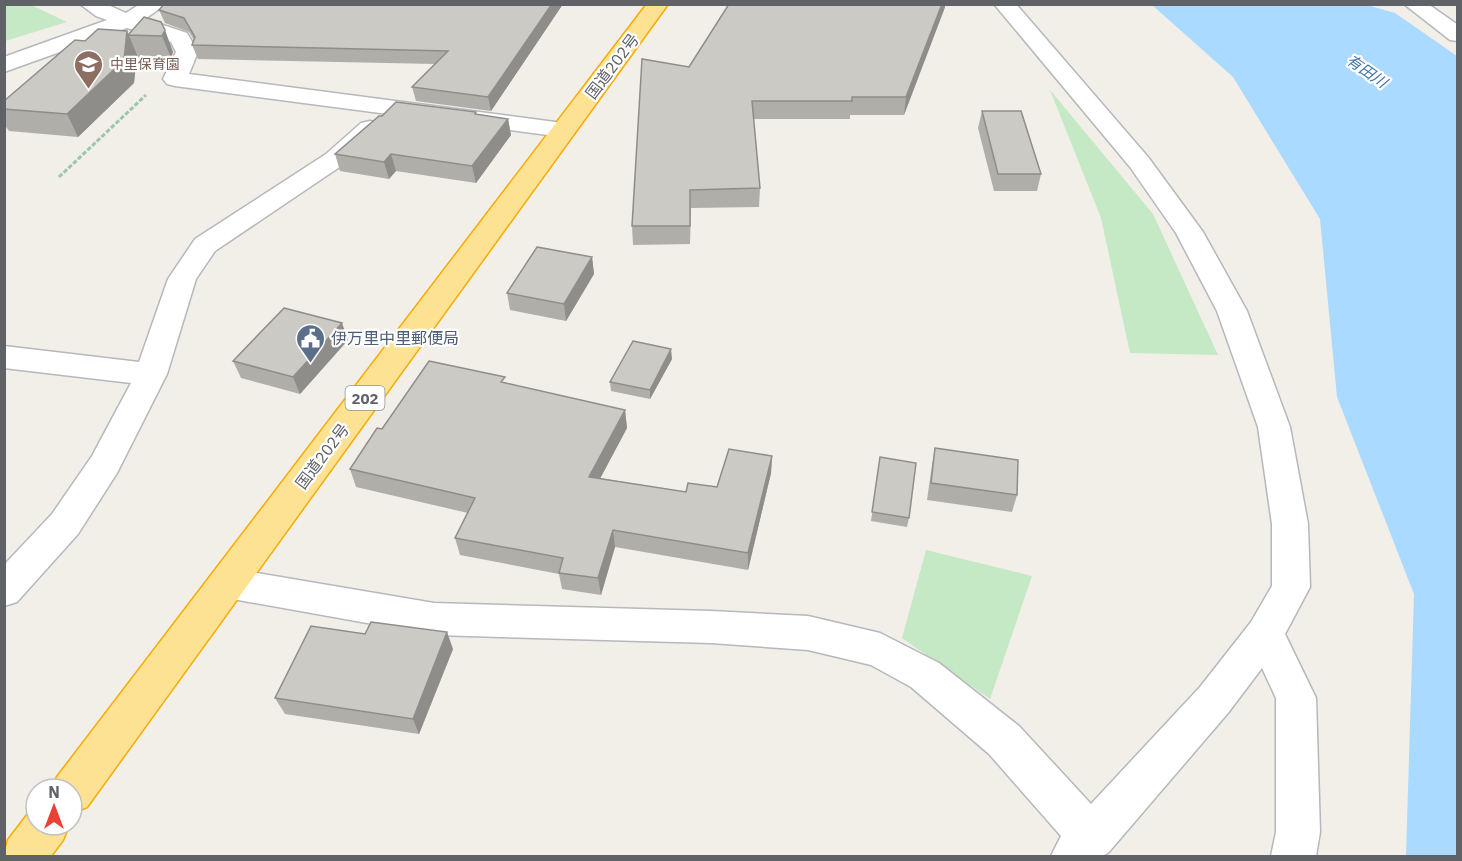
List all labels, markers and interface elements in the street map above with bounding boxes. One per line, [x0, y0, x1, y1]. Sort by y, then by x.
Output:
street label: 国道202号 [581, 29, 643, 103]
school or university icon: 中里保育園 [73, 48, 105, 90]
water label: 有田川 [1343, 50, 1393, 93]
place label: 中里保育園 [110, 55, 180, 73]
public building icon: 伊万里中里郵便局 [294, 322, 326, 364]
place label: 伊万里中里郵便局 [331, 328, 459, 348]
road number: 202 [346, 386, 385, 410]
street label: 国道202号 [291, 419, 353, 493]
north arrow [24, 777, 84, 837]
text: N [48, 782, 60, 802]

